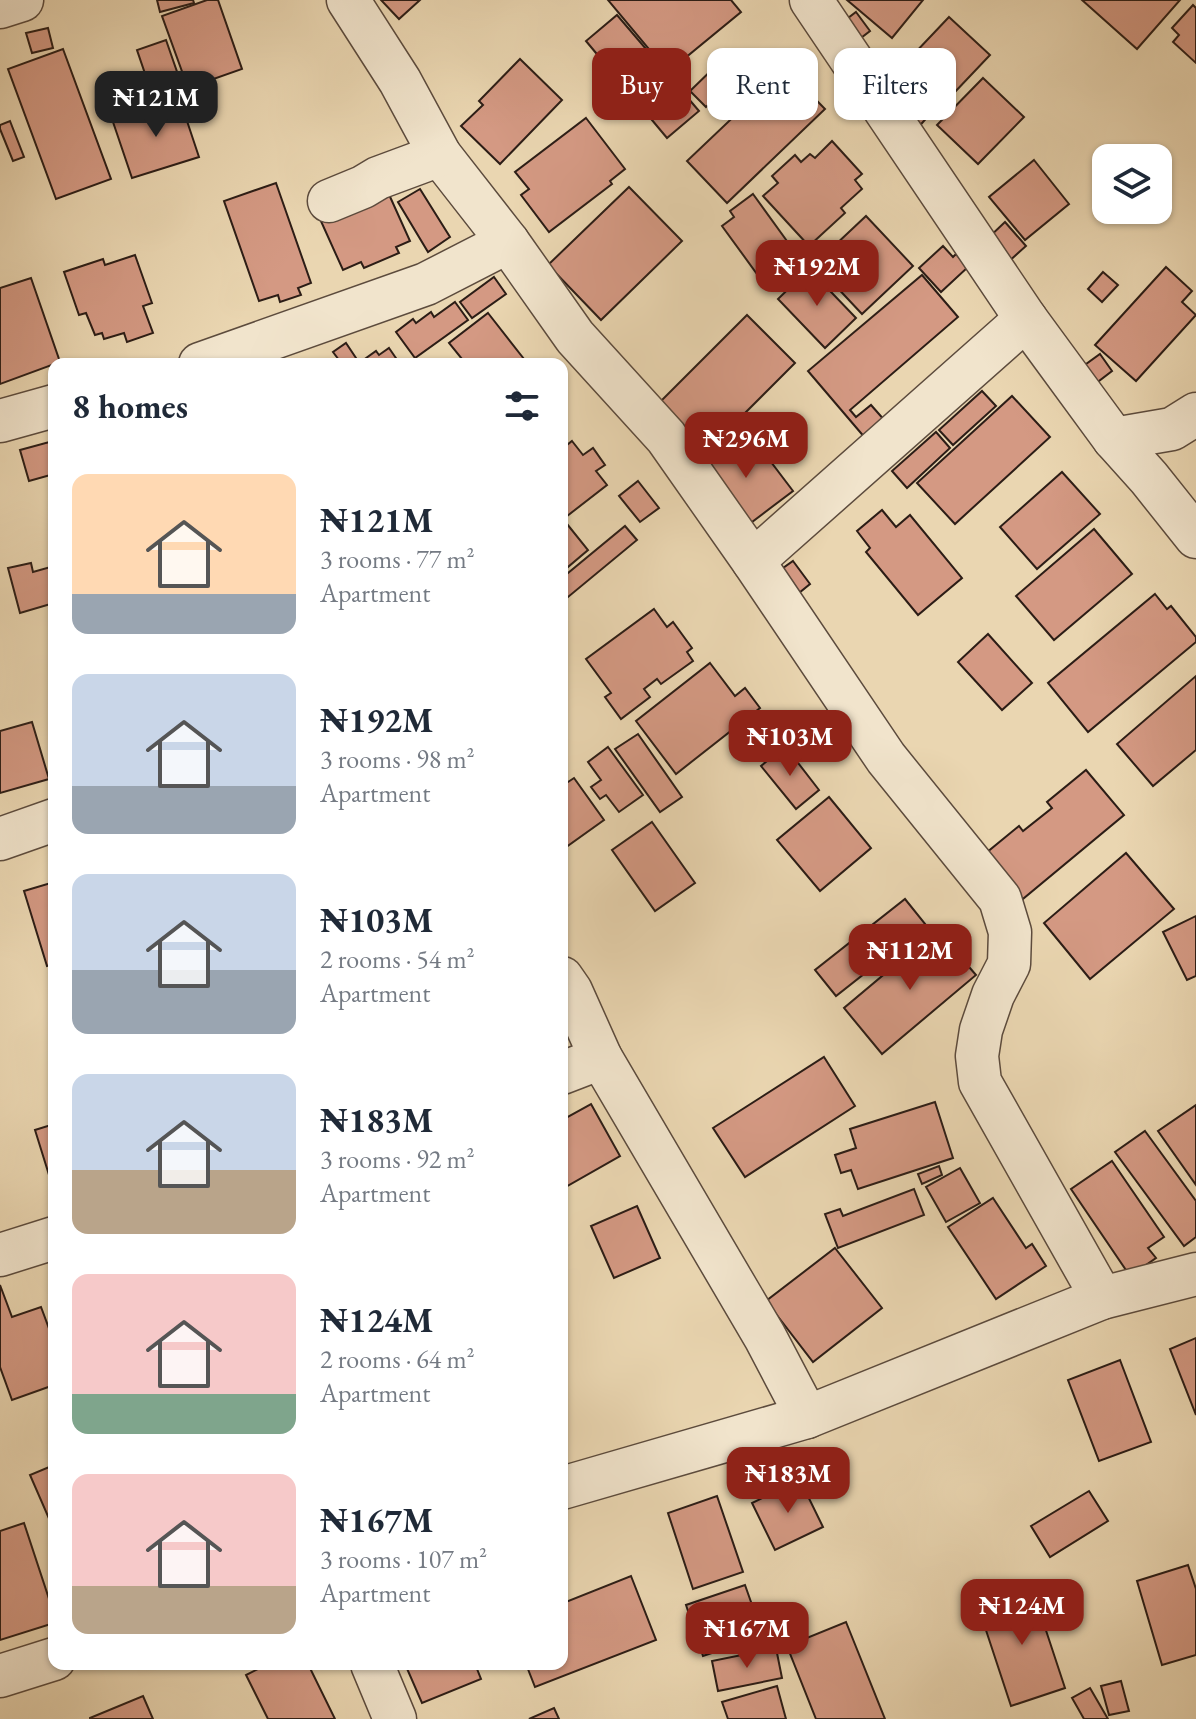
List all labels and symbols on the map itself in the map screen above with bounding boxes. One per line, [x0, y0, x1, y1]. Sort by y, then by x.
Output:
pin: ₦121M [100, 71, 212, 139]
pin: ₦192M [761, 240, 873, 308]
pin: ₦296M [690, 412, 802, 480]
pin: ₦103M [734, 710, 846, 778]
pin: ₦112M [854, 924, 966, 992]
pin: ₦183M [732, 1447, 844, 1515]
pin: ₦124M [966, 1579, 1078, 1647]
pin: ₦167M [691, 1602, 803, 1670]

